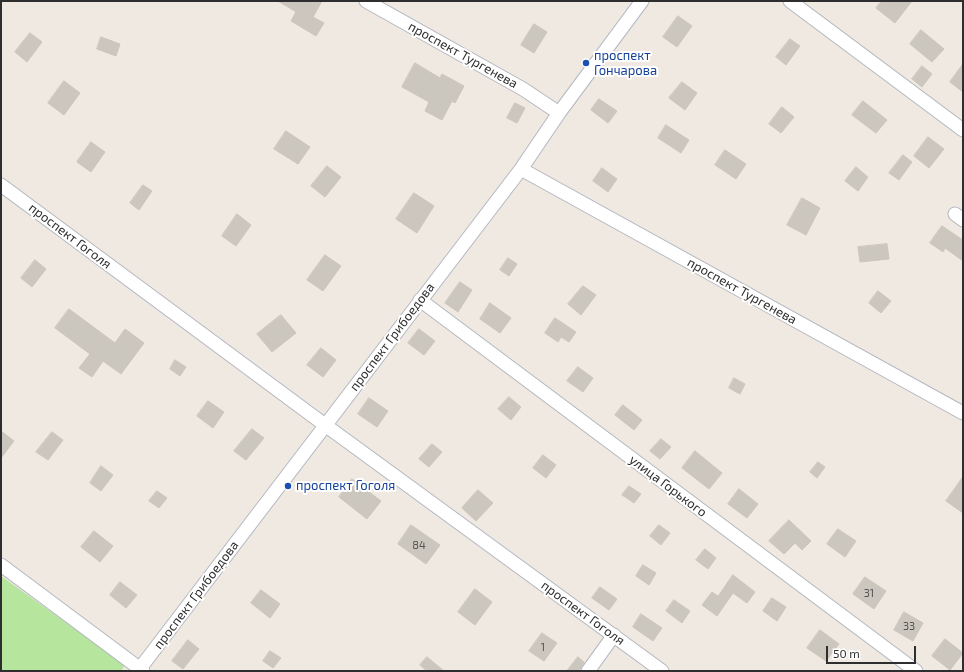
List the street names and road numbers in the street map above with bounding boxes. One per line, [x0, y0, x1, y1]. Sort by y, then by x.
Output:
street label: проспект Тургенева [406, 18, 520, 92]
street label: проспект Гоголя [26, 200, 114, 272]
street label: проспект Тургенева [685, 254, 799, 328]
street label: проспект Грибоедова [346, 280, 438, 394]
street label: улица Горького [626, 452, 710, 520]
street label: проспект Грибоедова [150, 538, 242, 652]
street label: проспект Гоголя [538, 578, 628, 648]

